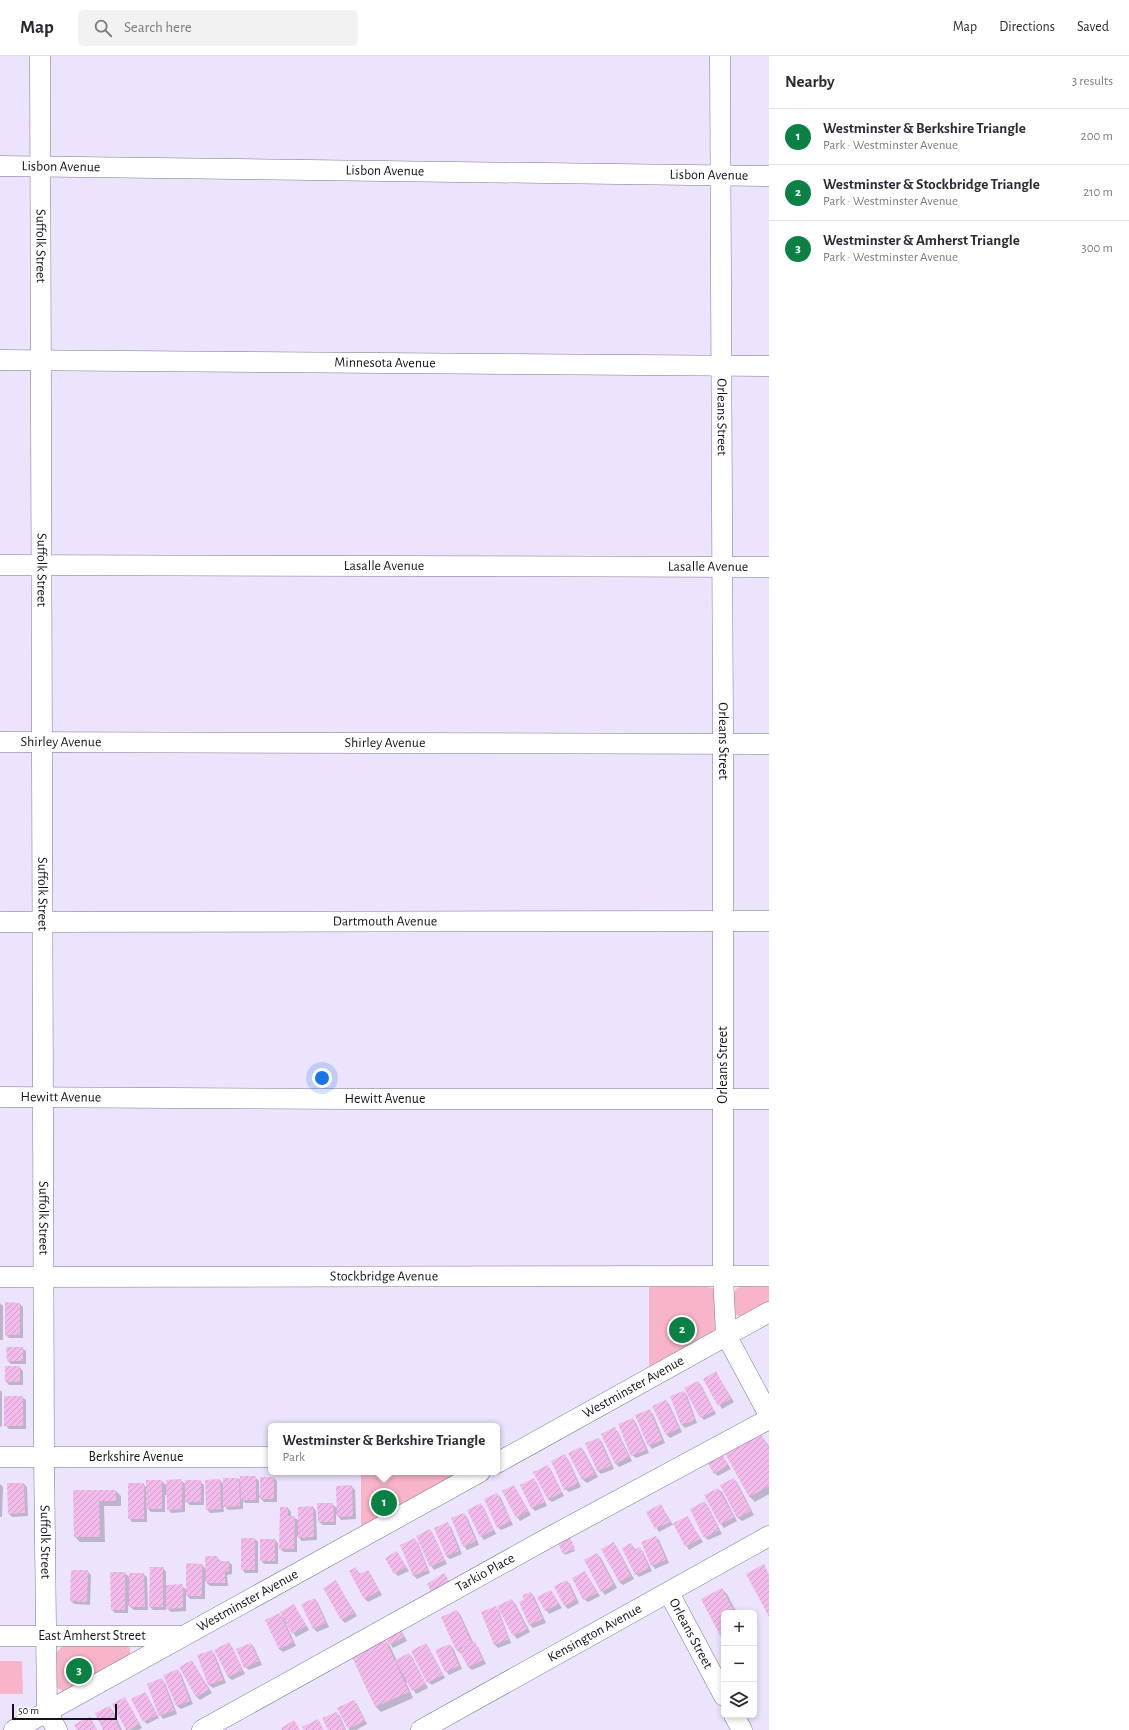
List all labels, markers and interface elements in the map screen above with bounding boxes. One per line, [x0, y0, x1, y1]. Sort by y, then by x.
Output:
search box [78, 10, 358, 46]
icon: search [92, 17, 114, 39]
text: Map [20, 18, 54, 37]
text: Search here [124, 20, 192, 35]
text: Map [953, 20, 977, 34]
text: Directions [999, 20, 1055, 34]
text: Saved [1077, 20, 1109, 34]
text: Nearby [785, 73, 835, 90]
text: 3 results [1072, 75, 1113, 88]
text: Westminster & Berkshire Triangle [823, 121, 1026, 136]
text: 1 [796, 130, 800, 143]
text: 200 m [1081, 130, 1113, 143]
text: Park · Westminster Avenue [823, 139, 958, 152]
street label: Lisbon Avenue [22, 159, 100, 174]
street label: Lisbon Avenue [345, 163, 424, 179]
street label: Lisbon Avenue [669, 168, 748, 183]
text: Westminster & Stockbridge Triangle [823, 177, 1040, 192]
text: 2 [795, 186, 801, 199]
text: 210 m [1083, 186, 1113, 199]
text: Park · Westminster Avenue [823, 195, 958, 208]
street label: Suffolk Street [33, 209, 48, 283]
text: Westminster & Amherst Triangle [823, 233, 1020, 248]
text: 3 [795, 242, 801, 255]
text: 300 m [1081, 242, 1113, 255]
text: Park · Westminster Avenue [823, 251, 958, 264]
street label: Minnesota Avenue [334, 356, 436, 370]
street label: Orleans Street [714, 378, 729, 456]
street label: Suffolk Street [34, 533, 49, 607]
street label: Lasalle Avenue [344, 559, 424, 573]
street label: Lasalle Avenue [668, 560, 748, 574]
street label: Orleans Street [716, 702, 730, 780]
street label: Shirley Avenue [21, 735, 101, 749]
street label: Shirley Avenue [345, 736, 425, 750]
street label: Suffolk Street [35, 857, 49, 931]
street label: Dartmouth Avenue [333, 914, 437, 929]
street label: Orleans Street [716, 1026, 730, 1104]
your location [312, 1068, 332, 1088]
street label: Hewitt Avenue [21, 1090, 101, 1105]
street label: Hewitt Avenue [345, 1092, 425, 1106]
street label: Suffolk Street [36, 1181, 50, 1255]
street label: Stockbridge Avenue [330, 1269, 438, 1284]
pin: 2 [669, 1315, 695, 1345]
street label: Westminster Avenue [580, 1354, 686, 1421]
popup [268, 1423, 500, 1475]
text: Westminster & Berkshire Triangle [283, 1433, 485, 1448]
street label: Berkshire Avenue [89, 1450, 183, 1464]
text: Park [283, 1451, 305, 1464]
pin: 1 [371, 1488, 397, 1518]
street label: Suffolk Street [38, 1505, 52, 1580]
street label: Tarkio Place [454, 1551, 517, 1595]
street label: Westminster Avenue [195, 1567, 301, 1634]
street label: Orleans Street [666, 1596, 715, 1671]
street label: Kensington Avenue [545, 1601, 644, 1665]
map controls [721, 1610, 757, 1718]
button: + [721, 1610, 757, 1646]
street label: East Amherst Street [38, 1629, 146, 1643]
button: − [721, 1646, 757, 1682]
pin: 3 [66, 1656, 92, 1686]
button: layers [721, 1682, 757, 1718]
scale bar [12, 1702, 117, 1721]
text: 50 m [18, 1705, 39, 1716]

